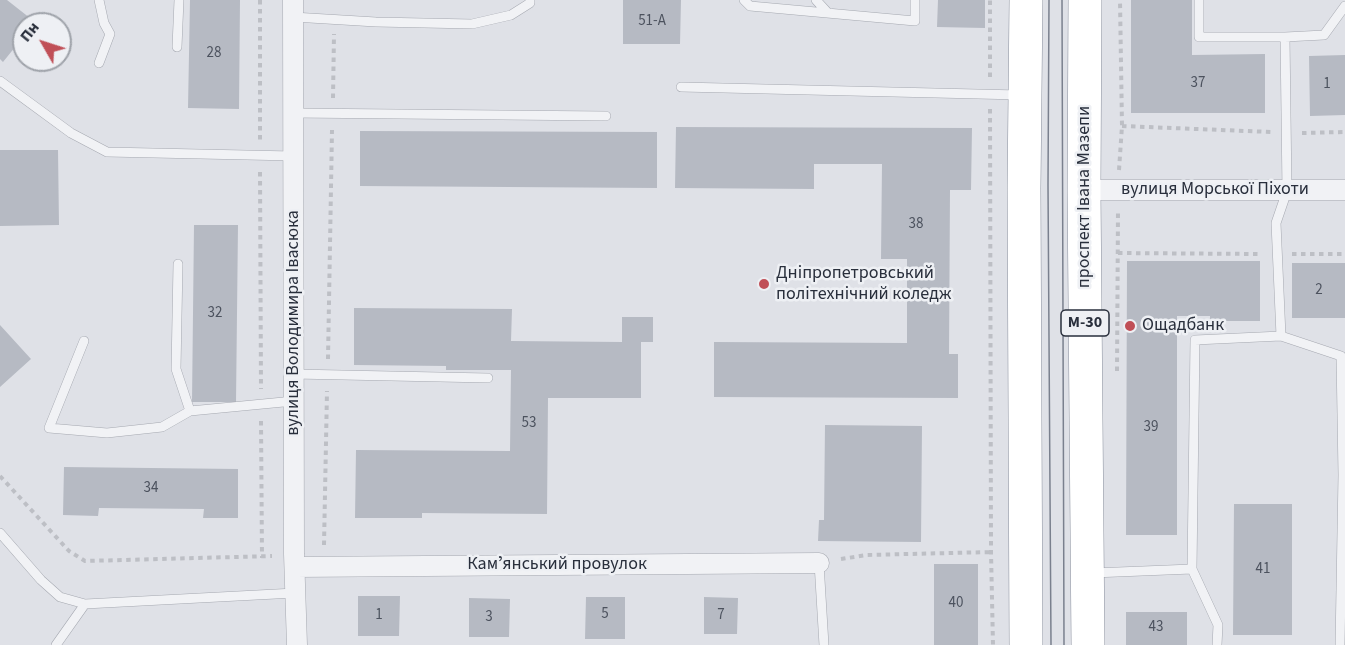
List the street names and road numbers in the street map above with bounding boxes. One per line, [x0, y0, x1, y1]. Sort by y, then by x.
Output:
street label: проспект Івана Мазепи [1074, 106, 1096, 288]
street label: вулиця Морської Піхоти [1121, 179, 1309, 201]
street label: вулиця Володимира Івасюка [283, 210, 305, 436]
road number: М-30 [1061, 310, 1109, 336]
street label: Камʼянський провулок [467, 554, 647, 576]

